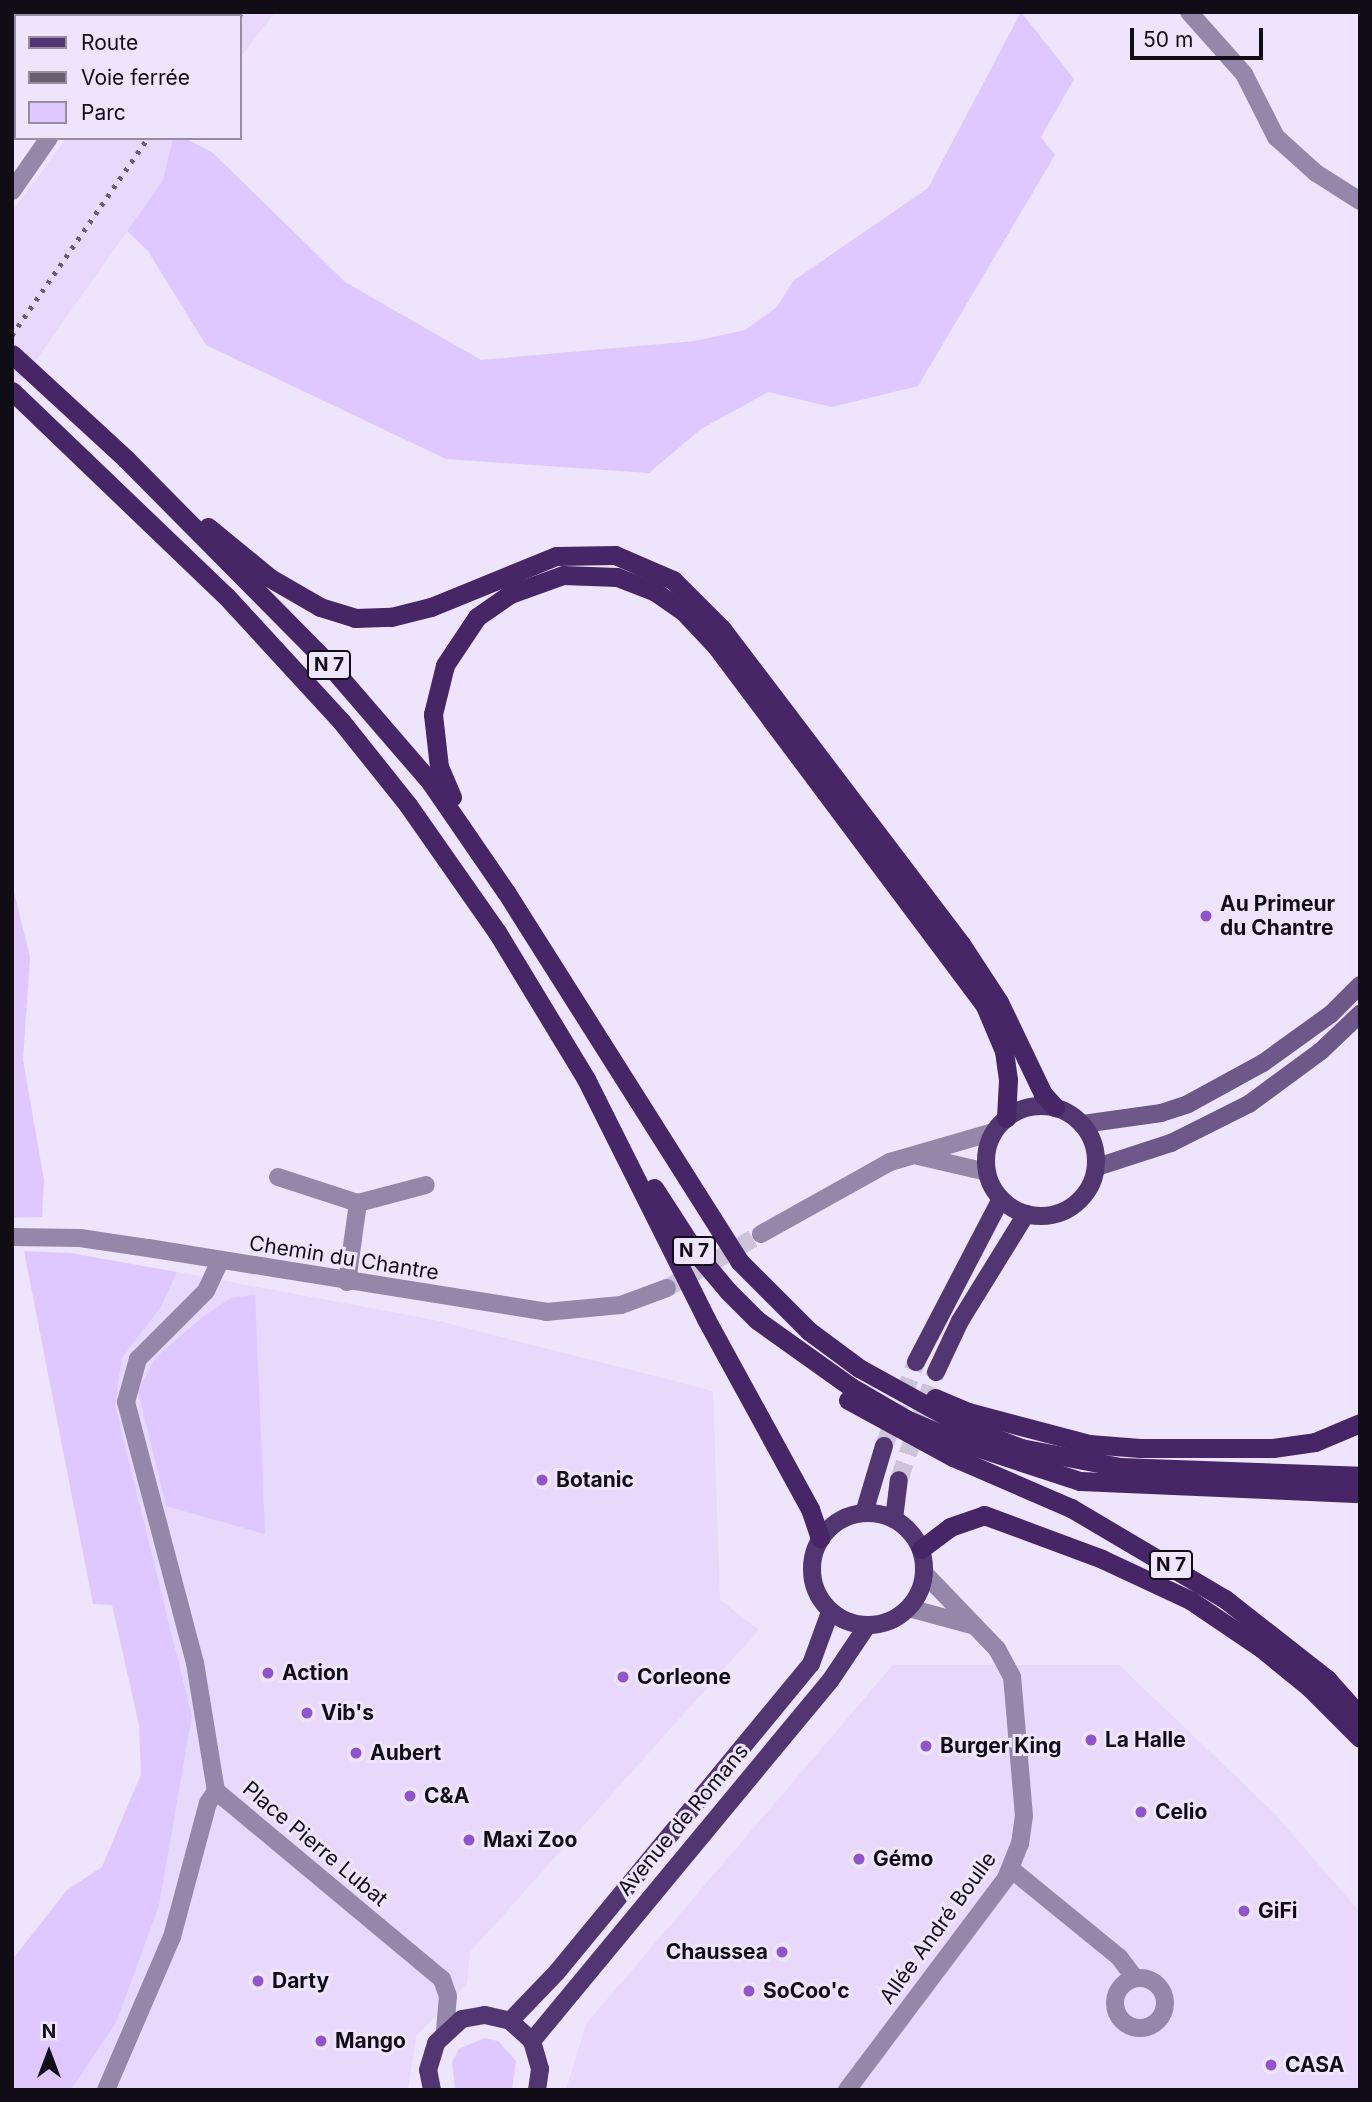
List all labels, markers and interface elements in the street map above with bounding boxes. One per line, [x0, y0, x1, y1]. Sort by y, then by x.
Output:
legend [14, 14, 242, 140]
scale bar [1134, 14, 1267, 58]
text: 50 m [1143, 27, 1193, 52]
text: Route [81, 30, 138, 55]
text: Voie ferrée [81, 65, 190, 90]
text: Parc [81, 100, 126, 125]
road number: N 7 [306, 650, 352, 680]
place label: Au Primeur du Chantre [1220, 891, 1335, 941]
marker: Au Primeur du Chantre [1198, 908, 1214, 924]
street label: Chemin du Chantre [247, 1231, 441, 1285]
road number: N 7 [671, 1236, 717, 1266]
place label: Botanic [556, 1467, 634, 1493]
marker: Botanic [534, 1472, 550, 1488]
road number: N 7 [1148, 1550, 1194, 1581]
place label: Action [282, 1660, 349, 1686]
place label: Corleone [637, 1664, 731, 1690]
marker: Action [260, 1665, 276, 1681]
marker: Corleone [615, 1669, 631, 1685]
place label: Vib's [321, 1700, 374, 1726]
marker: Vib's [299, 1705, 315, 1721]
place label: La Halle [1105, 1727, 1186, 1753]
marker: La Halle [1083, 1732, 1099, 1748]
place label: Burger King [940, 1733, 1062, 1759]
marker: Burger King [918, 1738, 934, 1754]
street label: Avenue de Romans [612, 1739, 754, 1901]
place label: Aubert [370, 1740, 441, 1766]
marker: Aubert [348, 1745, 364, 1761]
street label: Place Pierre Lubat [238, 1776, 392, 1912]
place label: C&A [424, 1783, 469, 1809]
marker: C&A [402, 1788, 418, 1804]
place label: Celio [1155, 1799, 1207, 1825]
marker: Celio [1133, 1804, 1149, 1820]
place label: Maxi Zoo [483, 1827, 577, 1853]
marker: Maxi Zoo [461, 1832, 477, 1848]
place label: Gémo [873, 1846, 933, 1872]
street label: Allée André Boulle [874, 1847, 1002, 2009]
marker: Gémo [851, 1851, 867, 1867]
place label: GiFi [1258, 1898, 1297, 1924]
marker: GiFi [1236, 1903, 1252, 1919]
place label: Chaussea [666, 1939, 768, 1965]
marker: Chaussea [774, 1944, 790, 1960]
place label: Darty [272, 1968, 329, 1994]
marker: Darty [250, 1973, 266, 1989]
place label: SoCoo'c [763, 1978, 850, 2004]
marker: SoCoo'c [741, 1983, 757, 1999]
north arrow [14, 2018, 84, 2088]
text: N [42, 2020, 56, 2043]
place label: Mango [335, 2028, 406, 2054]
marker: Mango [313, 2033, 329, 2049]
place label: CASA [1285, 2052, 1344, 2078]
marker: CASA [1263, 2057, 1279, 2073]

